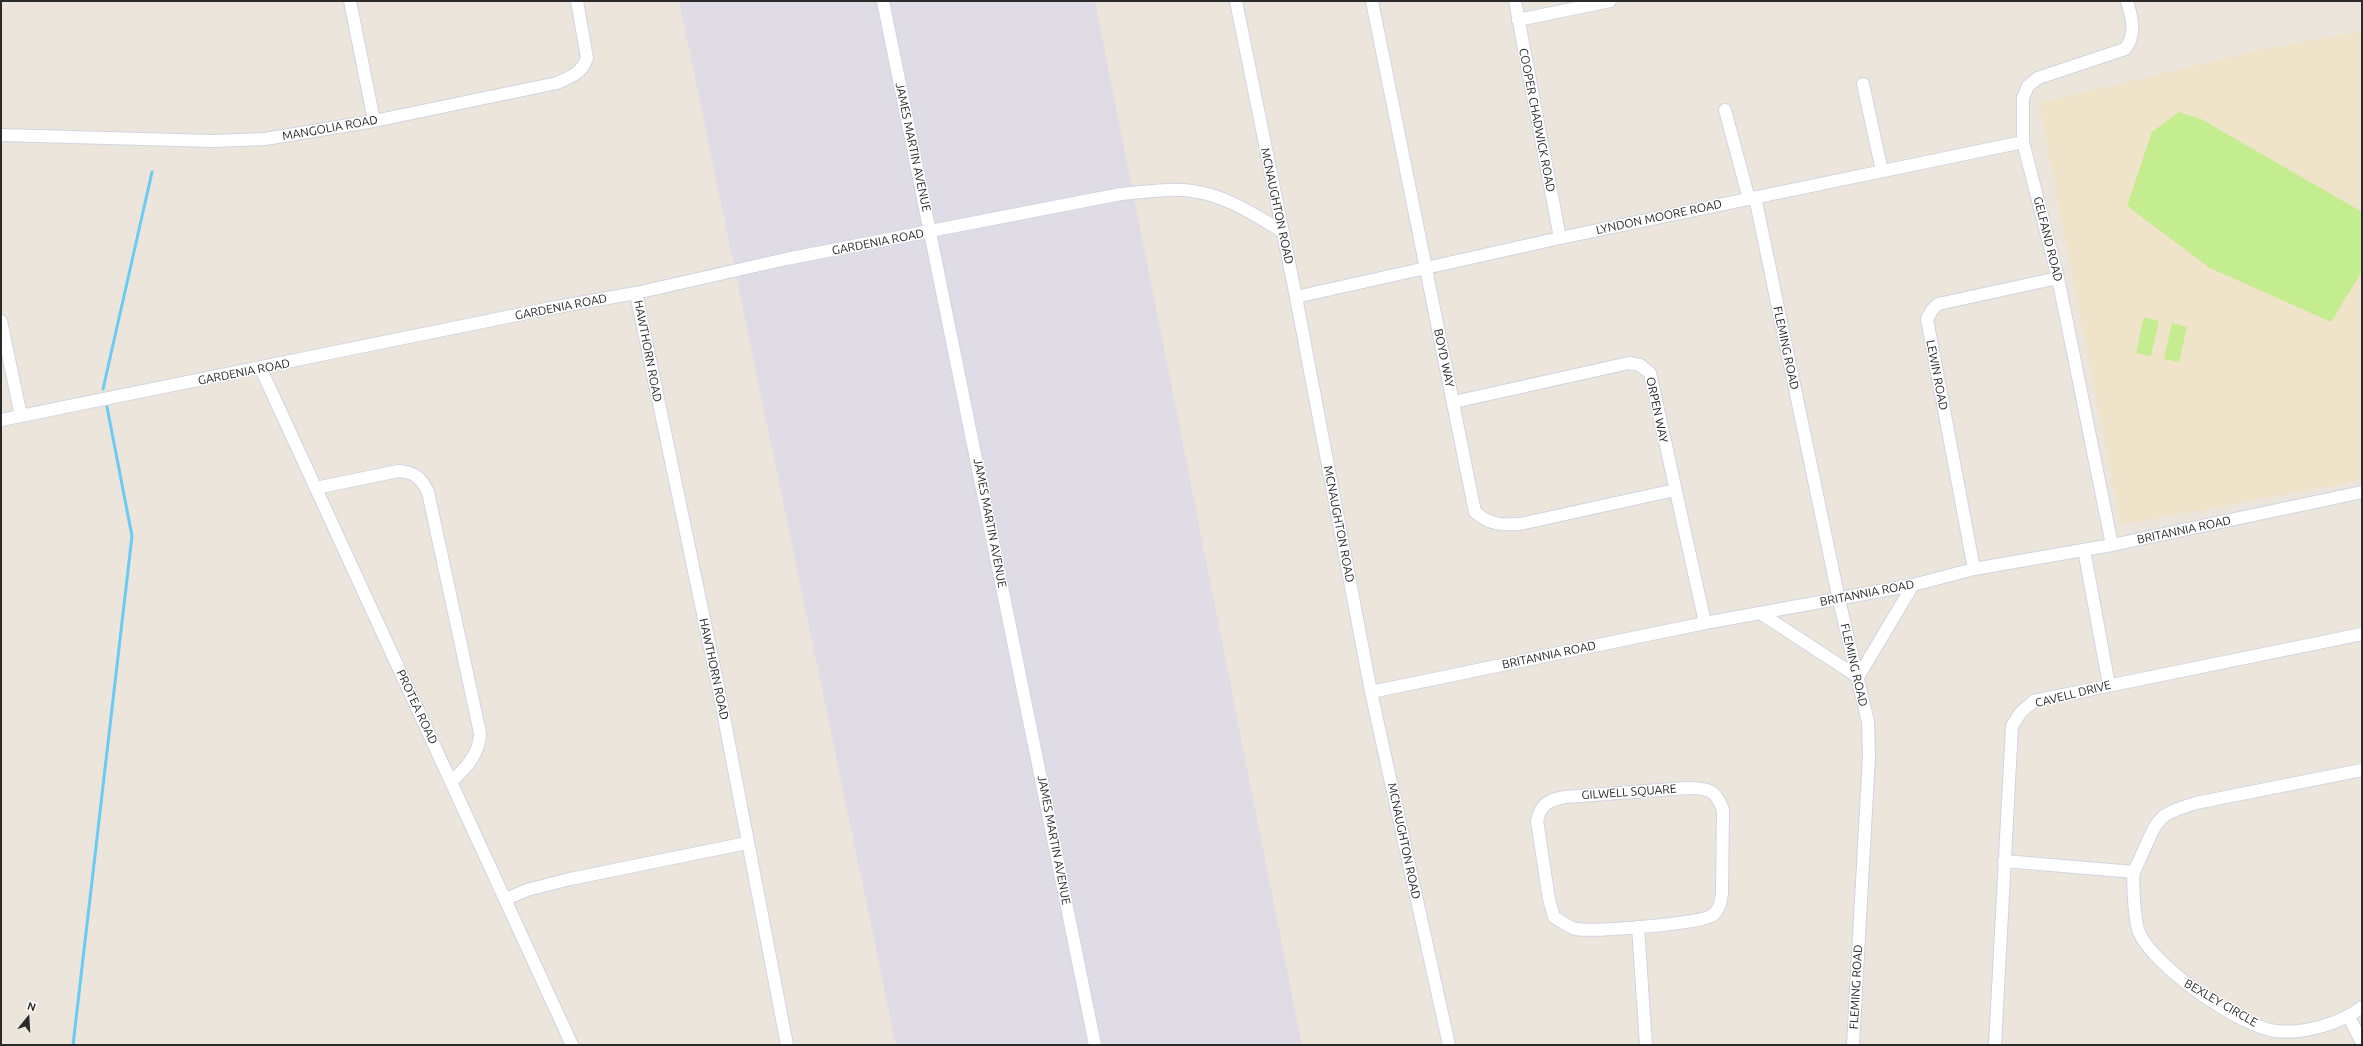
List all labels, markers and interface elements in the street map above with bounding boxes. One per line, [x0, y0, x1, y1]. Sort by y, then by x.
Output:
street label: COOPER CHADWICK ROAD [1516, 47, 1558, 193]
street label: JAMES MARTIN AVENUE [892, 81, 934, 213]
street label: MANGOLIA ROAD [281, 113, 379, 143]
street label: MCNAUGHTON ROAD [1258, 146, 1296, 266]
street label: GELFAND ROAD [2030, 195, 2066, 283]
street label: LYNDON MOORE ROAD [1595, 197, 1723, 237]
street label: GARDENIA ROAD [831, 226, 925, 258]
street label: GARDENIA ROAD [514, 291, 608, 323]
street label: HAWTHORN ROAD [631, 299, 665, 403]
street label: FLEMING ROAD [1770, 305, 1802, 391]
street label: BOYD WAY [1431, 327, 1457, 389]
street label: LEWIN ROAD [1923, 339, 1951, 411]
street label: GARDENIA ROAD [197, 356, 291, 388]
street label: ORPEN WAY [1643, 376, 1671, 444]
street label: JAMES MARTIN AVENUE [970, 457, 1010, 589]
street label: MCNAUGHTON ROAD [1321, 464, 1357, 584]
street label: BRITANNIA ROAD [2136, 513, 2232, 547]
street label: BRITANNIA ROAD [1819, 577, 1915, 609]
street label: HAWTHORN ROAD [696, 617, 732, 721]
street label: FLEMING ROAD [1837, 622, 1871, 708]
street label: BRITANNIA ROAD [1501, 638, 1597, 672]
street label: PROTEA ROAD [393, 667, 441, 747]
street label: CAVELL DRIVE [2034, 678, 2112, 710]
street label: JAMES MARTIN AVENUE [1034, 774, 1074, 906]
street label: MCNAUGHTON ROAD [1385, 781, 1423, 901]
street label: GILWELL SQUARE [1581, 781, 1677, 803]
street label: FLEMING ROAD [1847, 944, 1865, 1030]
street label: BEXLEY CIRCLE [2182, 976, 2260, 1030]
north arrow [8, 998, 48, 1038]
text: N [26, 1000, 37, 1014]

